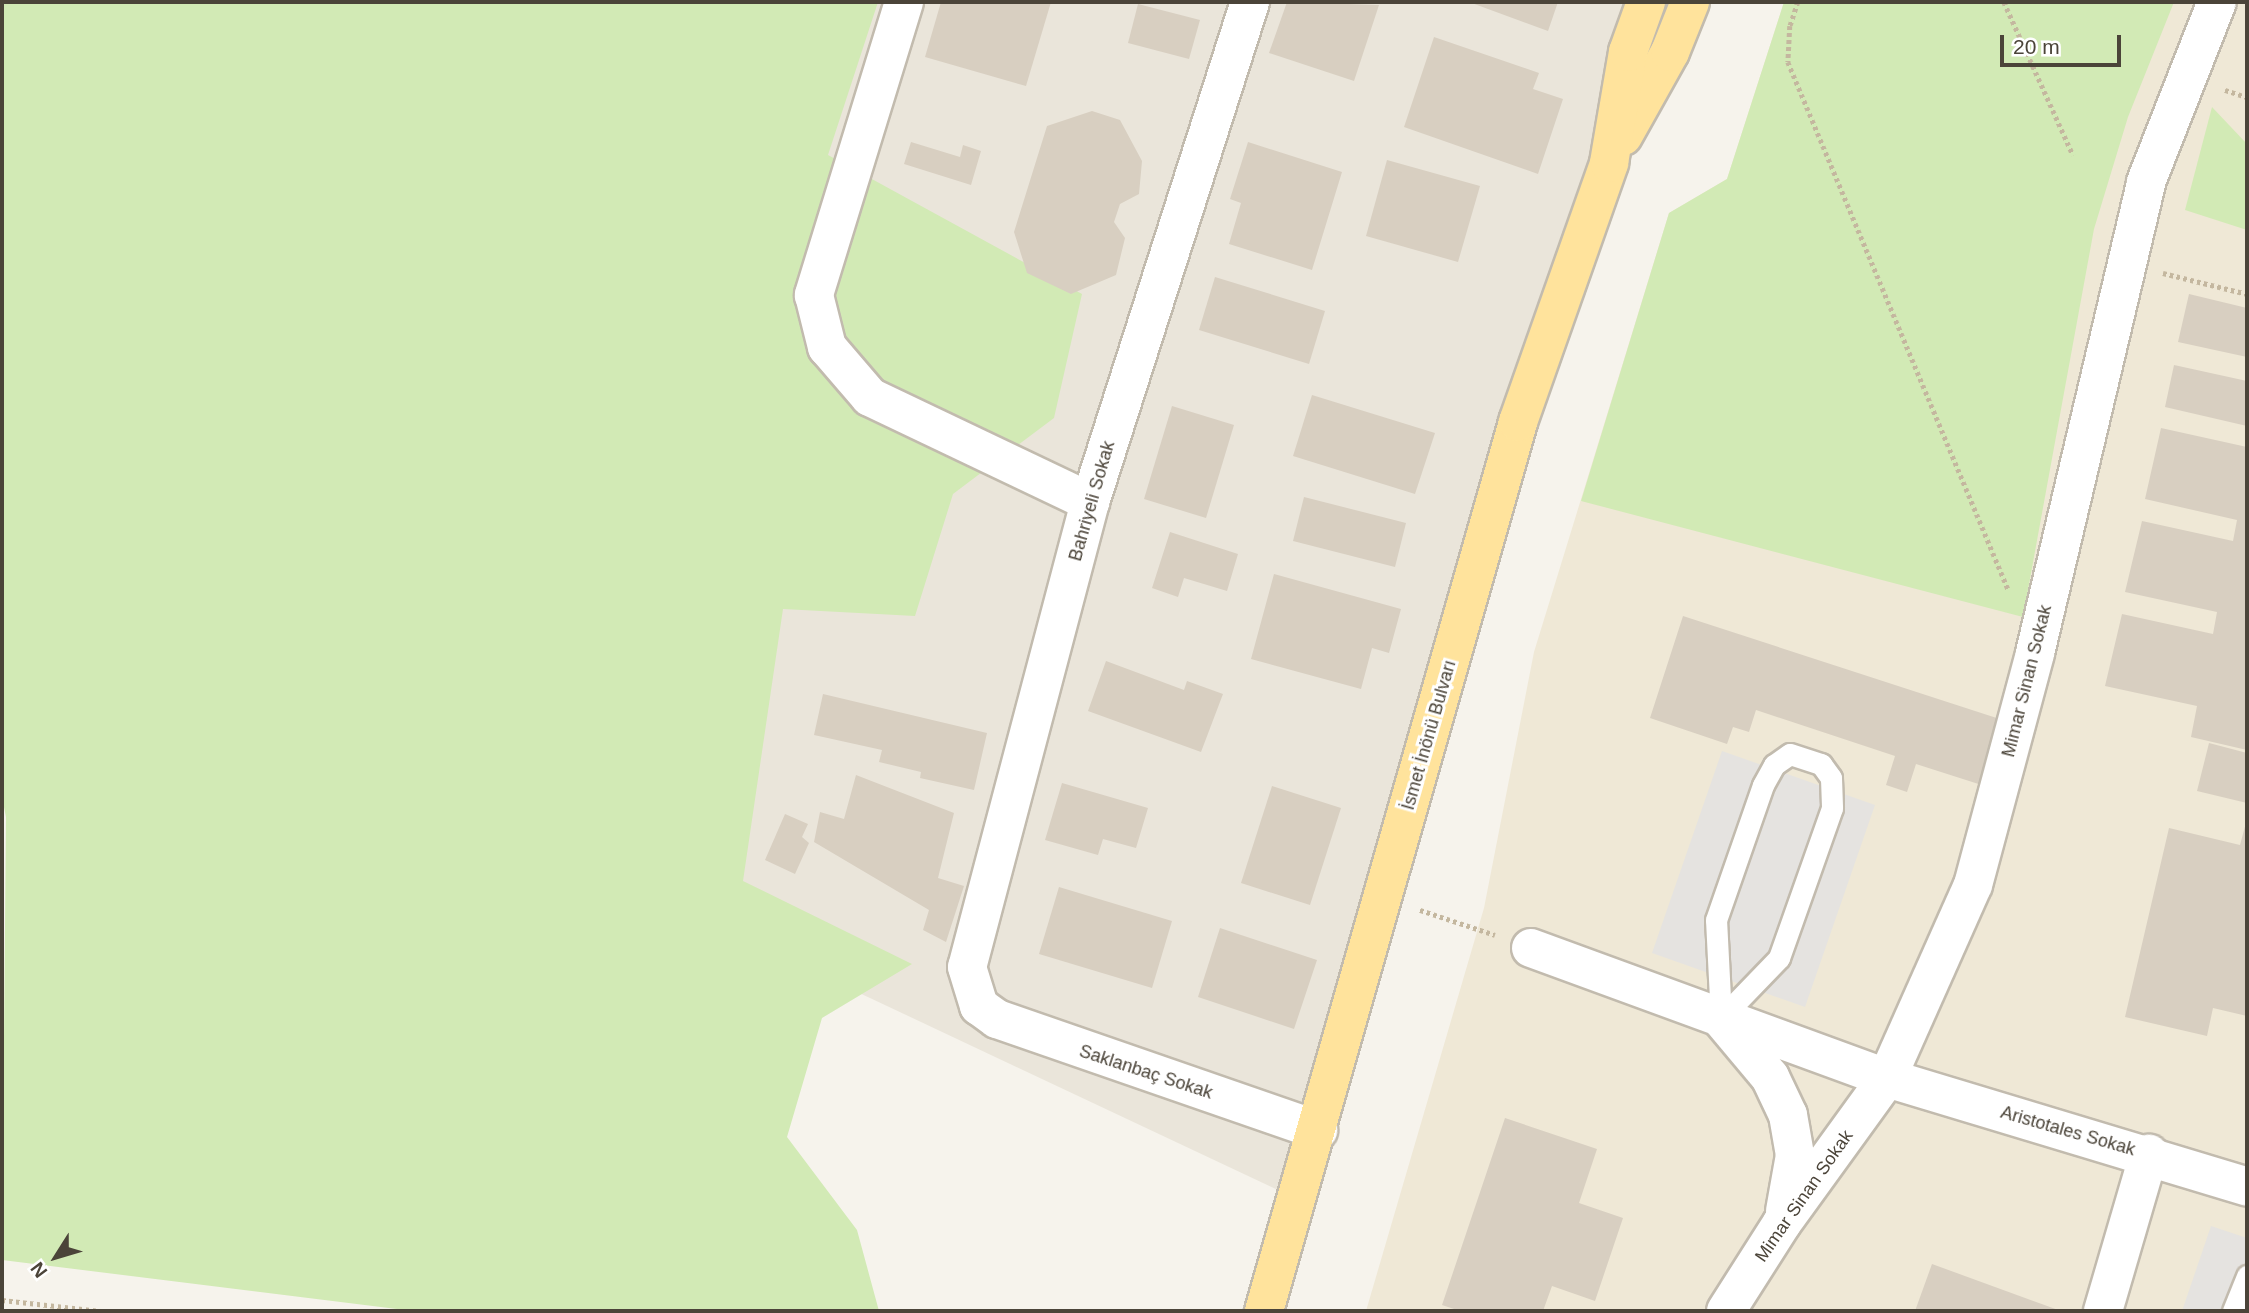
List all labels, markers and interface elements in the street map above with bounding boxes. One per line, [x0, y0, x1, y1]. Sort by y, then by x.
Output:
scale bar [2004, 21, 2125, 65]
text: 20 m [2013, 35, 2060, 58]
street label: Bahriyeli Sokak [1065, 438, 1119, 564]
street label: Mimar Sinan Sokak [1998, 603, 2056, 759]
street label: İsmet İnönü Bulvarı [1397, 657, 1461, 813]
street label: Saklanbaç Sokak [1077, 1040, 1215, 1104]
street label: Aristotales Sokak [1998, 1101, 2138, 1161]
street label: Mimar Sinan Sokak [1750, 1126, 1858, 1266]
north arrow [21, 1222, 91, 1292]
text: N [26, 1258, 51, 1282]

